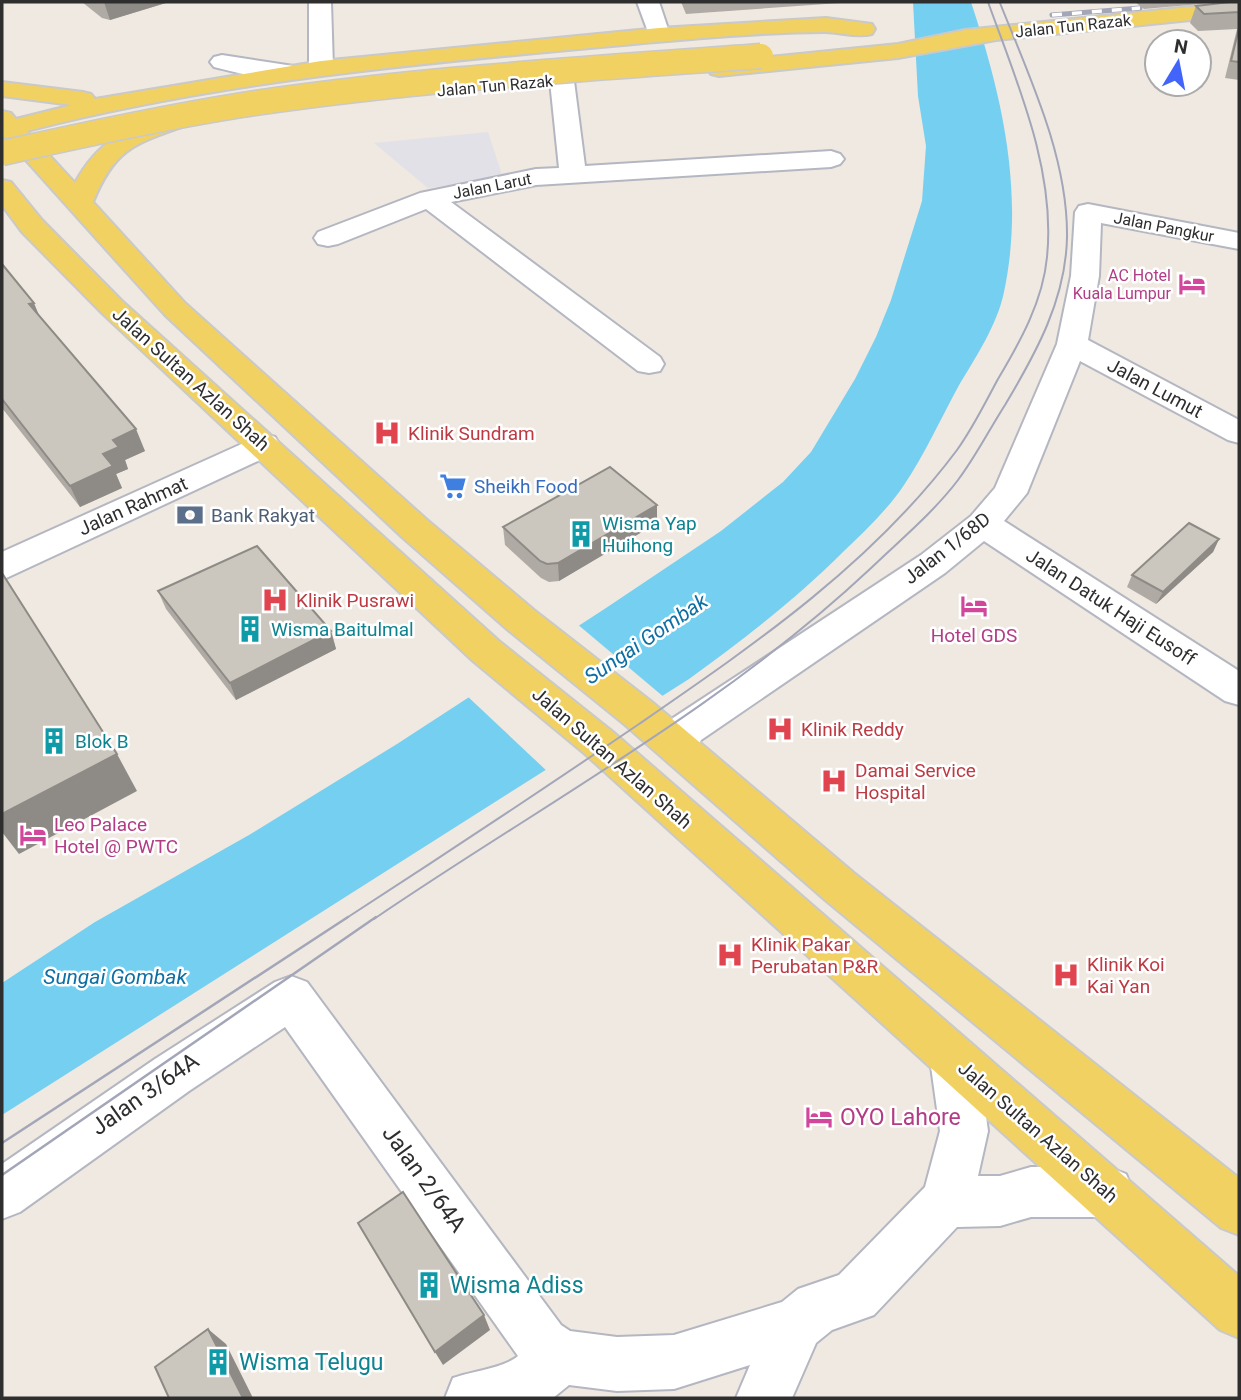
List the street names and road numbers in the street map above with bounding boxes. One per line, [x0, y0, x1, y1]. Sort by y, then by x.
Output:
street label: Jalan Tun Razak [1014, 10, 1133, 42]
street label: Jalan Tun Razak [436, 71, 555, 101]
street label: Jalan Larut [451, 169, 533, 203]
street label: Jalan Pangkur [1112, 208, 1216, 246]
street label: Jalan Sultan Azlan Shah [108, 302, 274, 456]
street label: Jalan Lumut [1103, 353, 1207, 423]
street label: Jalan Rahmat [75, 472, 191, 540]
street label: Jalan 1/68D [899, 507, 995, 589]
street label: Jalan Datuk Haji Eusoff [1022, 544, 1200, 671]
street label: Jalan Sultan Azlan Shah [528, 682, 696, 834]
street label: Jalan 3/64A [86, 1047, 204, 1141]
street label: Jalan Sultan Azlan Shah [954, 1056, 1122, 1208]
street label: Jalan 2/64A [376, 1121, 472, 1237]

